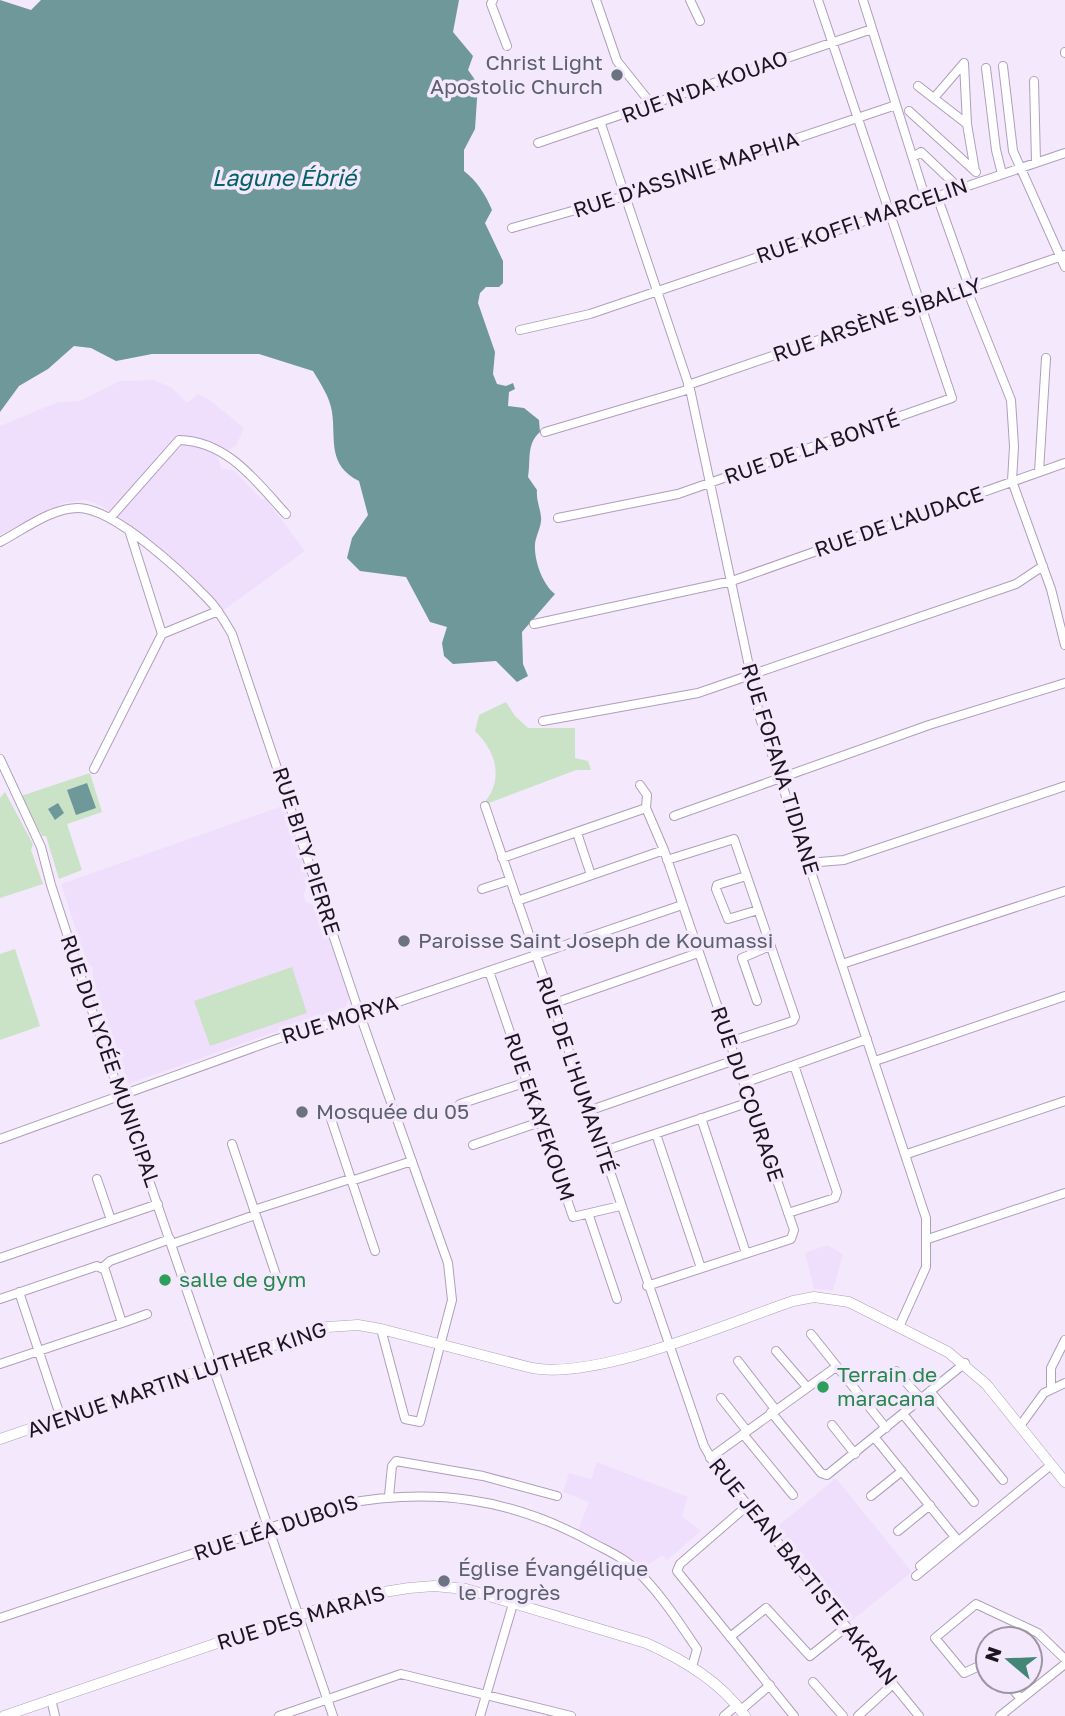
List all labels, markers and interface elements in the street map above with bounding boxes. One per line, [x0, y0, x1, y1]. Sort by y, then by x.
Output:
street label: RUE N'DA KOUAO [618, 44, 791, 128]
place label: Christ Light Apostolic Church [430, 49, 603, 99]
marker: Christ Light Apostolic Church [609, 67, 625, 83]
street label: RUE D'ASSINIE MAPHIA [570, 125, 802, 223]
water label: Lagune Ébrié [212, 163, 359, 191]
street label: RUE KOFFI MARCELIN [753, 172, 971, 268]
street label: RUE ARSÈNE SIBALLY [769, 271, 985, 367]
street label: RUE DE LA BONTÉ [721, 405, 903, 489]
street label: RUE DE L'AUDACE [811, 480, 987, 562]
street label: RUE FOFANA TIDIANE [736, 660, 826, 878]
street label: RUE BITY PIERRE [268, 763, 346, 938]
place label: Paroisse Saint Joseph de Koumassi [418, 927, 773, 953]
street label: RUE DU LYCÉE MUNICIPAL [56, 931, 166, 1190]
marker: Paroisse Saint Joseph de Koumassi [396, 933, 412, 949]
street label: RUE DE L'HUMANITÉ [531, 973, 623, 1177]
street label: RUE MORYA [278, 989, 401, 1049]
street label: RUE DU COURAGE [706, 1003, 790, 1185]
street label: RUE EKAYEKOUM [499, 1029, 581, 1204]
place label: Mosquée du 05 [316, 1098, 469, 1124]
marker: Mosquée du 05 [294, 1104, 310, 1120]
place label: salle de gym [179, 1266, 306, 1292]
marker: salle de gym [157, 1272, 173, 1288]
street label: AVENUE MARTIN LUTHER KING [23, 1315, 330, 1443]
place label: Terrain de maracana [837, 1361, 937, 1411]
marker: Terrain de maracana [815, 1379, 831, 1395]
street label: RUE JEAN BAPTISTE AKRAN [704, 1452, 904, 1690]
street label: RUE LÉA DUBOIS [190, 1488, 361, 1566]
place label: Église Évangélique le Progrès [458, 1555, 648, 1605]
marker: Église Évangélique le Progrès [436, 1573, 452, 1589]
street label: RUE DES MARAIS [214, 1579, 388, 1655]
north arrow [974, 1625, 1044, 1695]
text: N [979, 1644, 1006, 1665]

